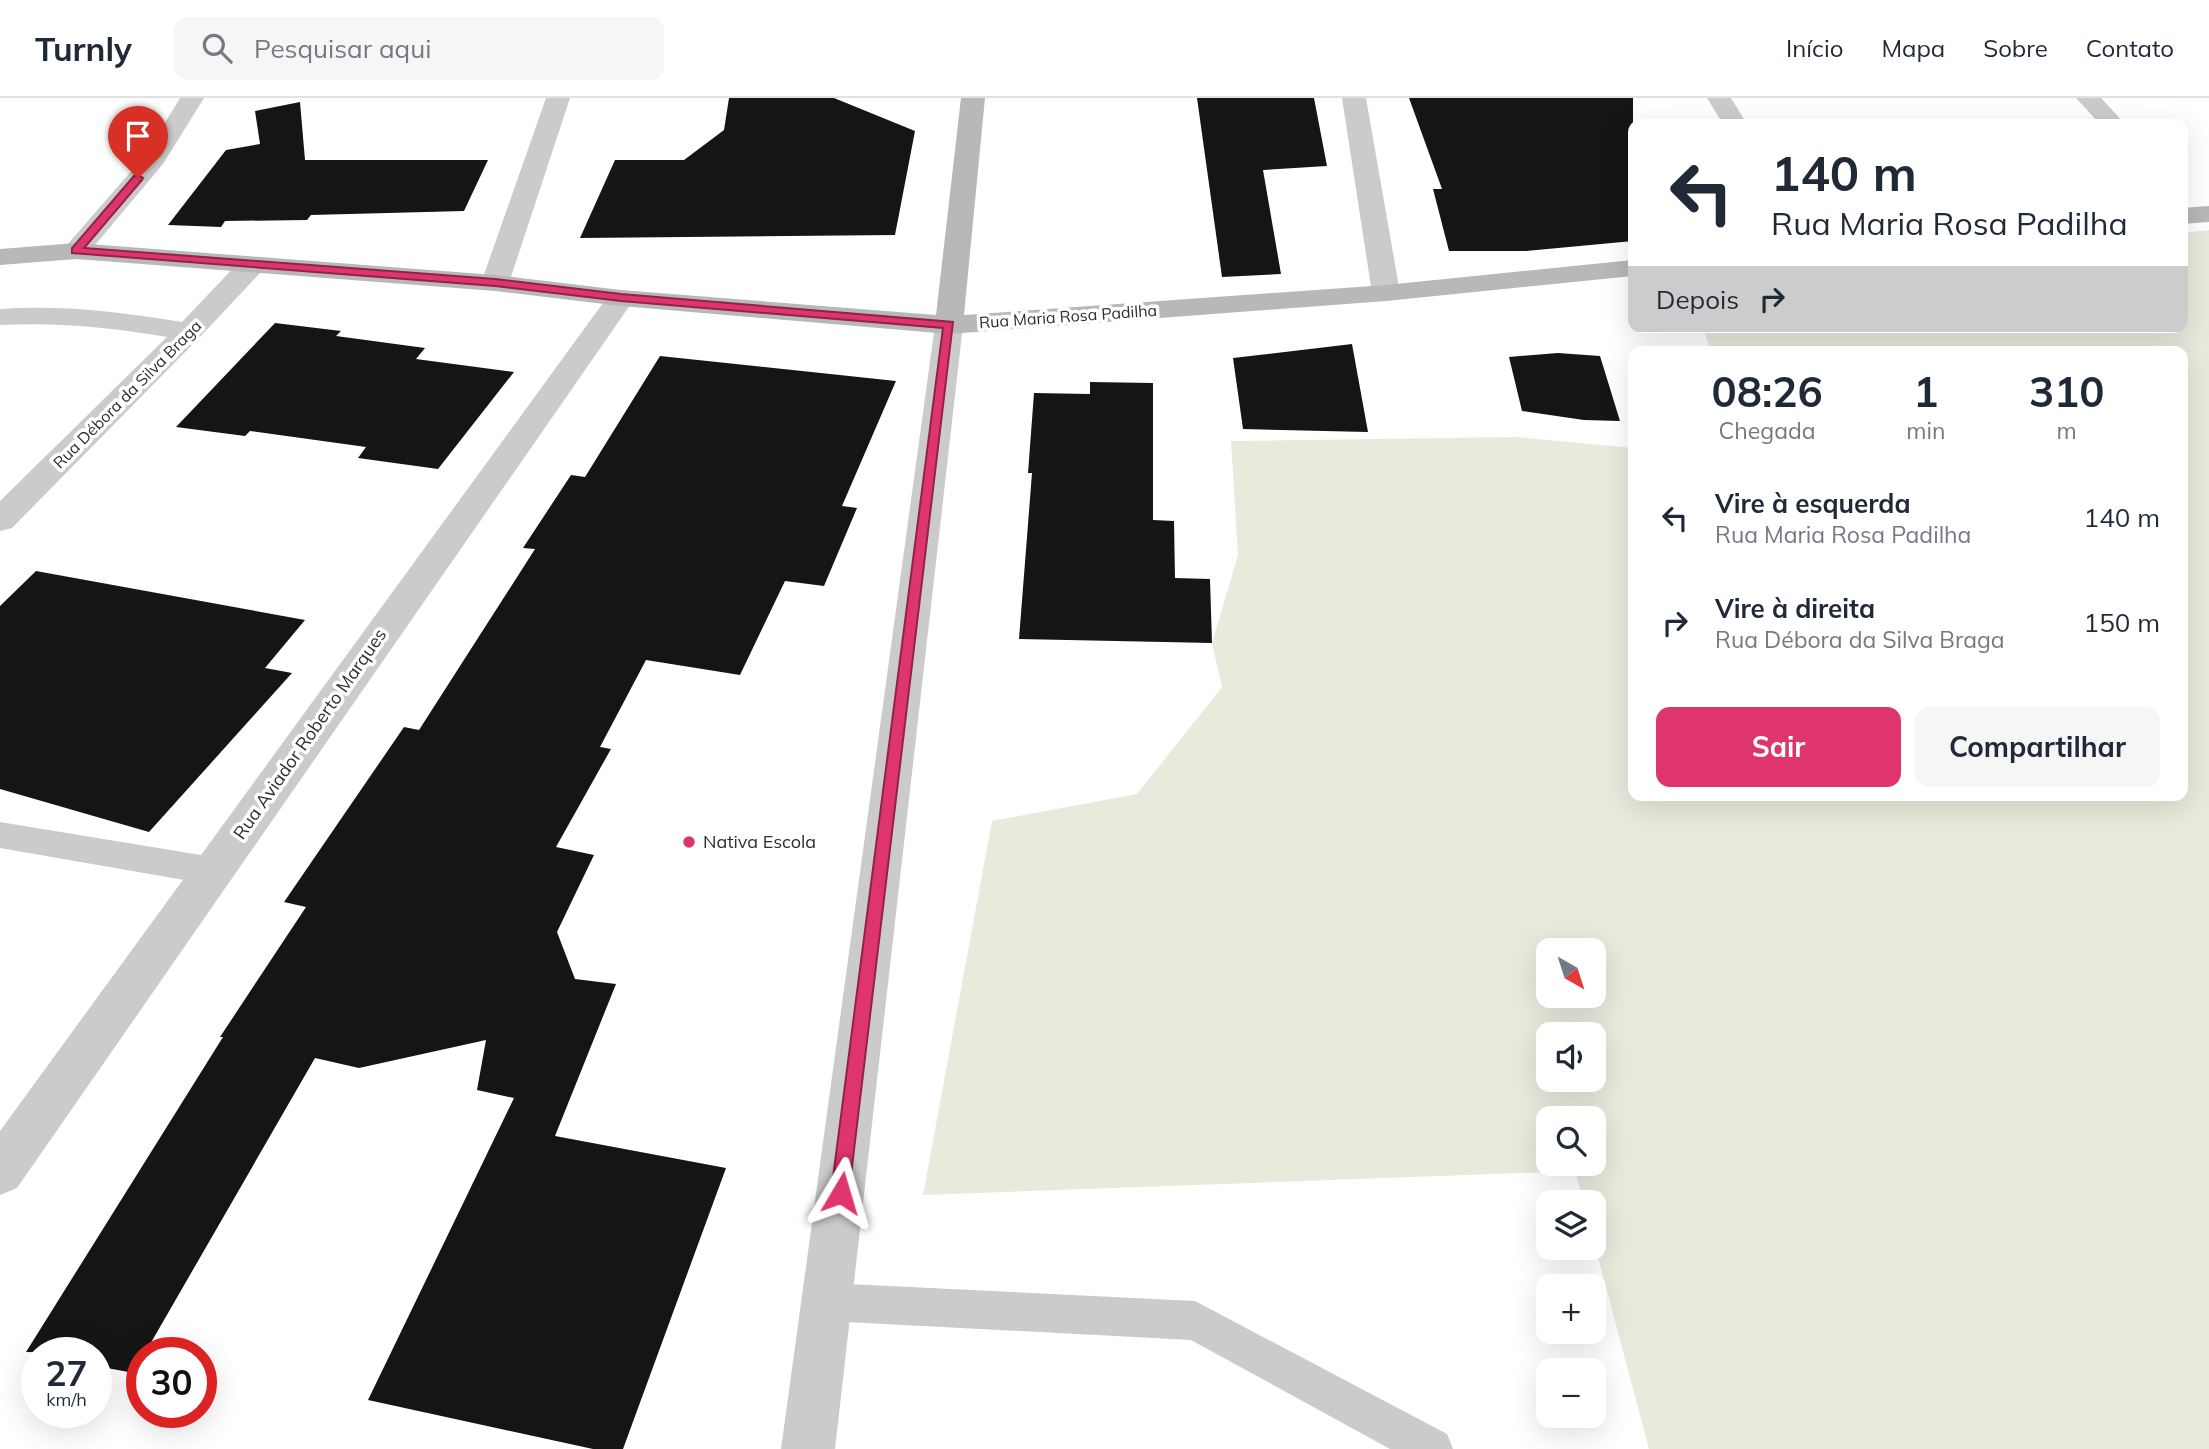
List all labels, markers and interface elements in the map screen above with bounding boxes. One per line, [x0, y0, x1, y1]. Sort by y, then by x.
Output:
search box [174, 17, 664, 80]
text: Turnly [35, 28, 132, 69]
icon: search [198, 29, 236, 67]
text: Pesquisar aqui [254, 32, 431, 65]
text: Início [1786, 33, 1843, 63]
text: Mapa [1881, 33, 1945, 63]
text: Sobre [1983, 33, 2048, 63]
text: Contato [2086, 33, 2174, 63]
pin [108, 106, 168, 178]
icon: arrive [119, 117, 157, 155]
text: 140 m [1771, 142, 1917, 203]
icon: left [1656, 147, 1747, 238]
text: Rua Maria Rosa Padilha [1771, 203, 2128, 243]
icon: right [1753, 280, 1791, 318]
text: Depois [1656, 283, 1739, 316]
street label: Rua Maria Rosa Padilha [978, 300, 1158, 332]
street label: Rua Débora da Silva Braga [49, 316, 205, 472]
text: 08:26 [1712, 365, 1823, 418]
text: 1 [1913, 365, 1938, 418]
text: 310 [2029, 365, 2104, 418]
text: Chegada [1719, 416, 1816, 445]
text: min [1906, 416, 1945, 445]
text: m [2057, 416, 2077, 445]
text: Vire à esquerda [1715, 487, 1911, 520]
icon: left [1656, 499, 1694, 537]
text: 140 m [2084, 501, 2160, 534]
text: Rua Maria Rosa Padilha [1715, 520, 1971, 549]
text: Vire à direita [1715, 592, 1875, 625]
icon: right [1656, 604, 1694, 642]
text: 150 m [2084, 606, 2160, 639]
street label: Rua Aviador Roberto Marques [228, 624, 391, 843]
text: Rua Débora da Silva Braga [1715, 625, 2005, 654]
button: Sair [1656, 707, 1901, 787]
button: Compartilhar [1915, 707, 2160, 787]
place label: Nativa Escola [703, 830, 816, 853]
marker: Nativa Escola [681, 834, 697, 850]
north arrow [1536, 938, 1606, 1008]
map controls [1536, 938, 1606, 1428]
button: sound [1536, 1022, 1606, 1092]
button: search [1536, 1106, 1606, 1176]
position arrow [804, 1156, 878, 1230]
button: layers [1536, 1190, 1606, 1260]
button: + [1536, 1274, 1606, 1344]
speed limit sign: 30 [126, 1337, 217, 1428]
text: 27 [45, 1351, 88, 1395]
button: − [1536, 1358, 1606, 1428]
text: km/h [46, 1388, 87, 1411]

